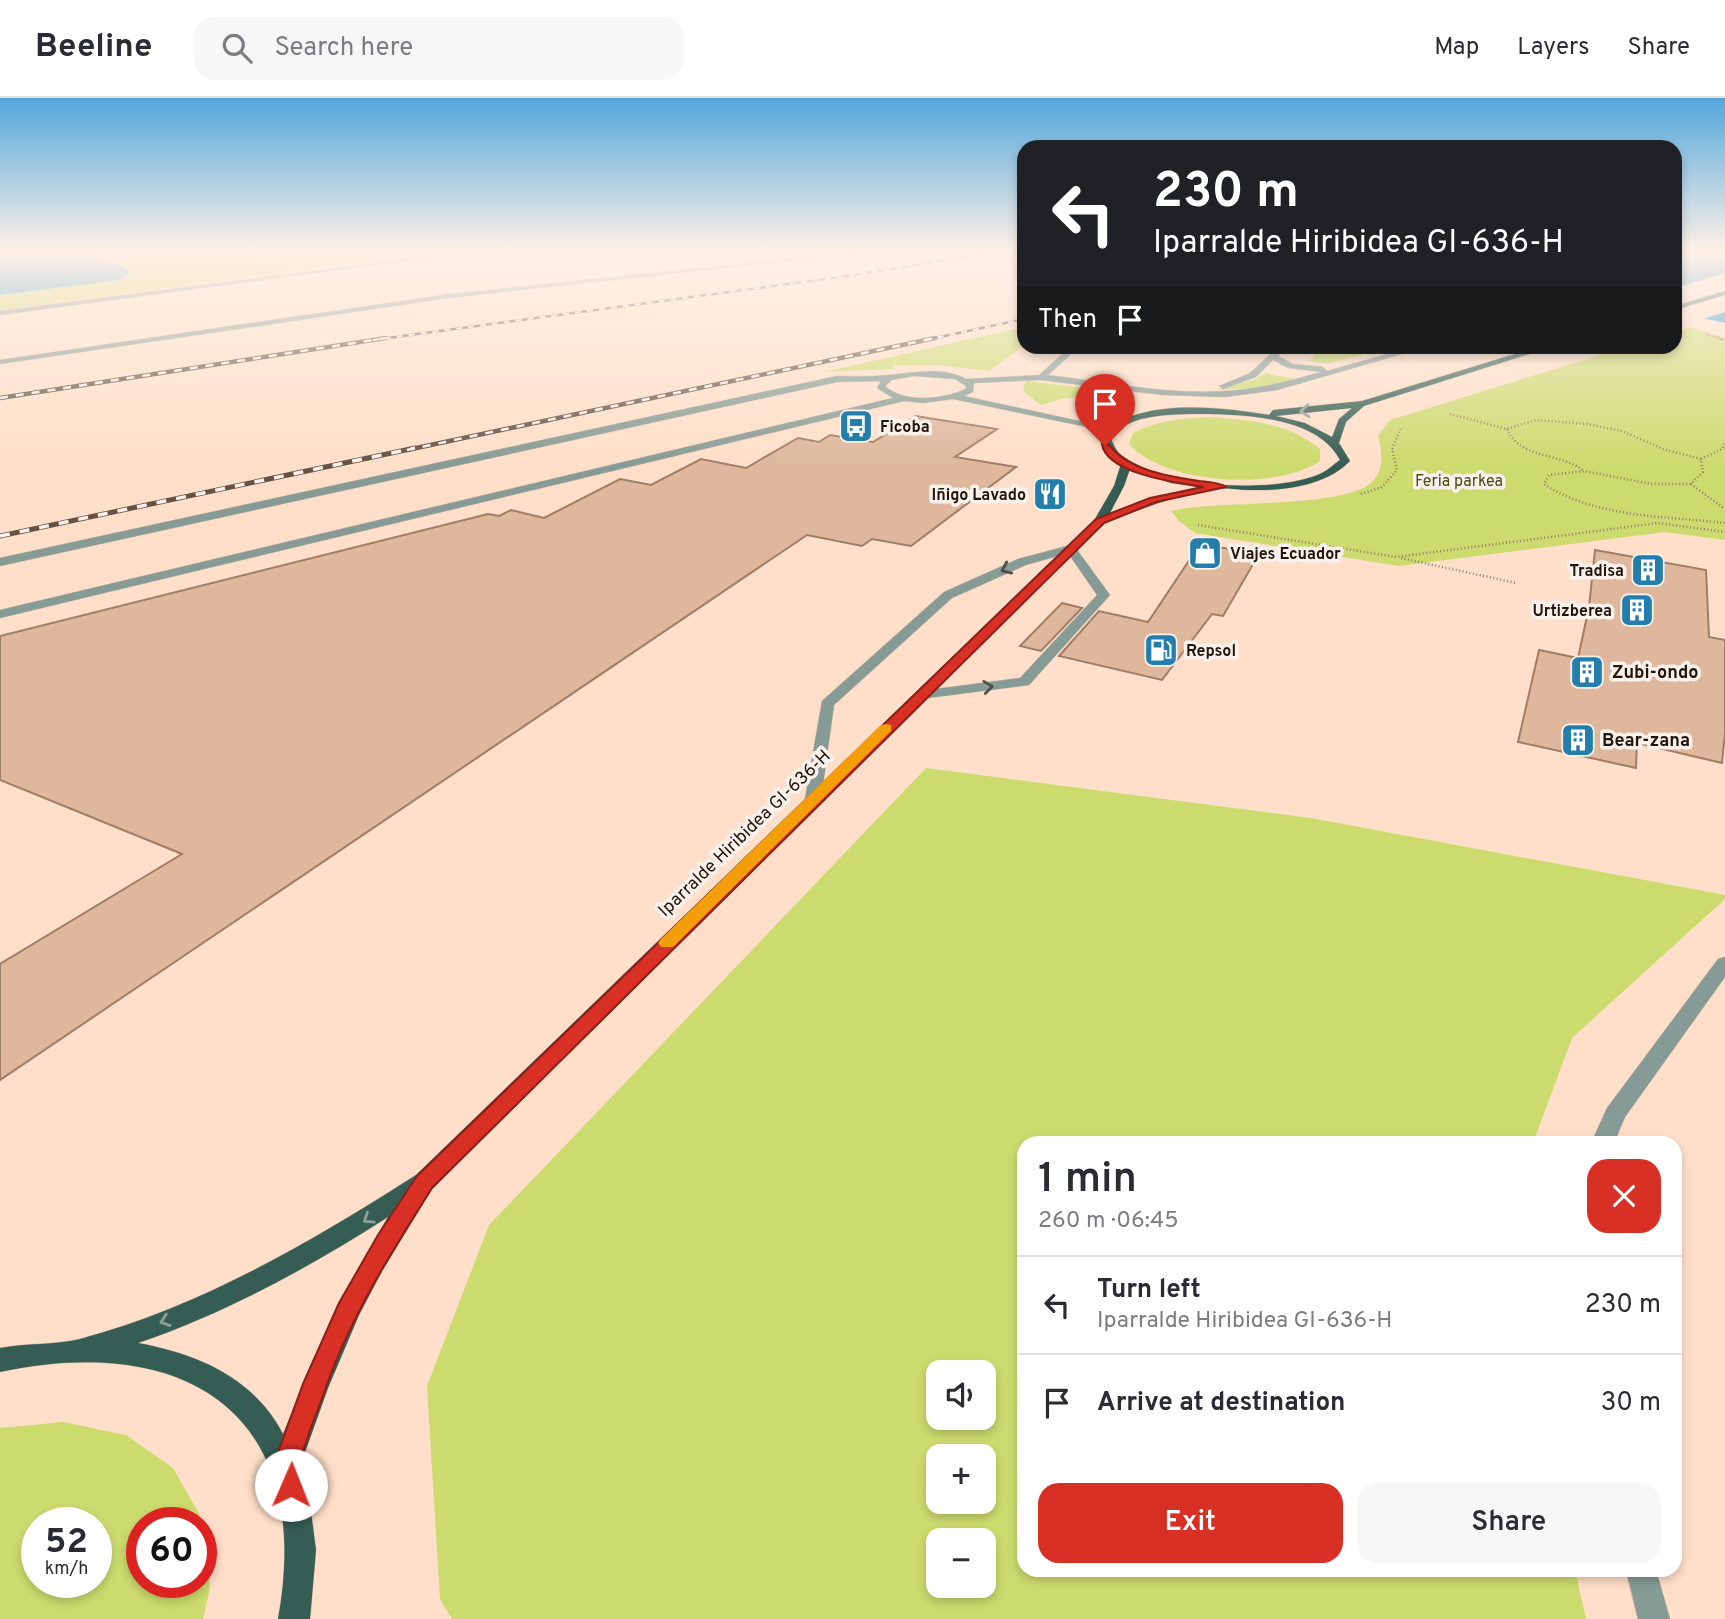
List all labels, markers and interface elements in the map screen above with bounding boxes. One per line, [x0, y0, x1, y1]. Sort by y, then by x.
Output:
search box [194, 17, 684, 80]
text: Beeline [35, 27, 152, 69]
icon: search [218, 29, 256, 67]
text: Search here [274, 32, 413, 65]
text: Map [1434, 33, 1479, 63]
text: Layers [1517, 33, 1589, 63]
text: Share [1627, 33, 1690, 63]
text: 230 m [1153, 163, 1299, 225]
icon: left [1038, 168, 1129, 259]
text: Iparralde Hiribidea GI-636-H [1153, 224, 1564, 264]
icon: arrive [1111, 301, 1149, 339]
text: Then [1038, 304, 1097, 337]
pin [1075, 374, 1135, 446]
icon: arrive [1086, 385, 1124, 423]
one-way arrow [1299, 403, 1310, 418]
bus stop icon: Ficoba [837, 407, 875, 445]
place label: Ficoba [880, 418, 930, 438]
park label: Feria parkea [1415, 472, 1503, 492]
restaurant icon: Iñigo Lavado [1031, 475, 1069, 513]
place label: Iñigo Lavado [931, 486, 1026, 506]
shop icon: Viajes Ecuador [1186, 534, 1224, 572]
place label: Viajes Ecuador [1230, 545, 1341, 565]
building icon: Tradisa [1629, 551, 1667, 589]
one-way arrow [1000, 561, 1013, 575]
place label: Tradisa [1570, 562, 1624, 582]
building icon: Urtizberea [1618, 591, 1656, 629]
place label: Urtizberea [1532, 602, 1612, 622]
fuel station icon: Repsol [1142, 631, 1180, 669]
place label: Repsol [1186, 642, 1236, 662]
building icon: Zubi-ondo [1568, 653, 1606, 691]
place label: Zubi-ondo [1612, 662, 1698, 685]
one-way arrow [982, 679, 994, 694]
building icon: Bear-zana [1559, 721, 1597, 759]
place label: Bear-zana [1602, 730, 1690, 753]
street label: Iparralde Hiribidea GI-636-H [654, 746, 836, 923]
text: 1 min [1038, 1154, 1137, 1207]
button: close [1587, 1159, 1661, 1233]
text: 260 m · 06:45 [1038, 1207, 1179, 1236]
one-way arrow [362, 1211, 375, 1224]
text: Turn left [1097, 1274, 1201, 1307]
icon: left [1038, 1286, 1076, 1324]
text: 230 m [1585, 1289, 1661, 1322]
text: Iparralde Hiribidea GI-636-H [1097, 1307, 1392, 1336]
one-way arrow [159, 1313, 171, 1327]
map controls [926, 1360, 996, 1598]
button: sound [926, 1360, 996, 1430]
icon: arrive [1038, 1384, 1076, 1422]
text: Arrive at destination [1097, 1387, 1345, 1420]
text: 30 m [1601, 1387, 1661, 1420]
button: + [926, 1444, 996, 1514]
position arrow [254, 1448, 328, 1522]
button: Exit [1038, 1483, 1343, 1563]
button: Share [1357, 1483, 1661, 1563]
speed limit sign: 60 [126, 1507, 217, 1598]
text: 52 [45, 1521, 88, 1565]
button: − [926, 1528, 996, 1598]
text: km/h [45, 1558, 88, 1581]

